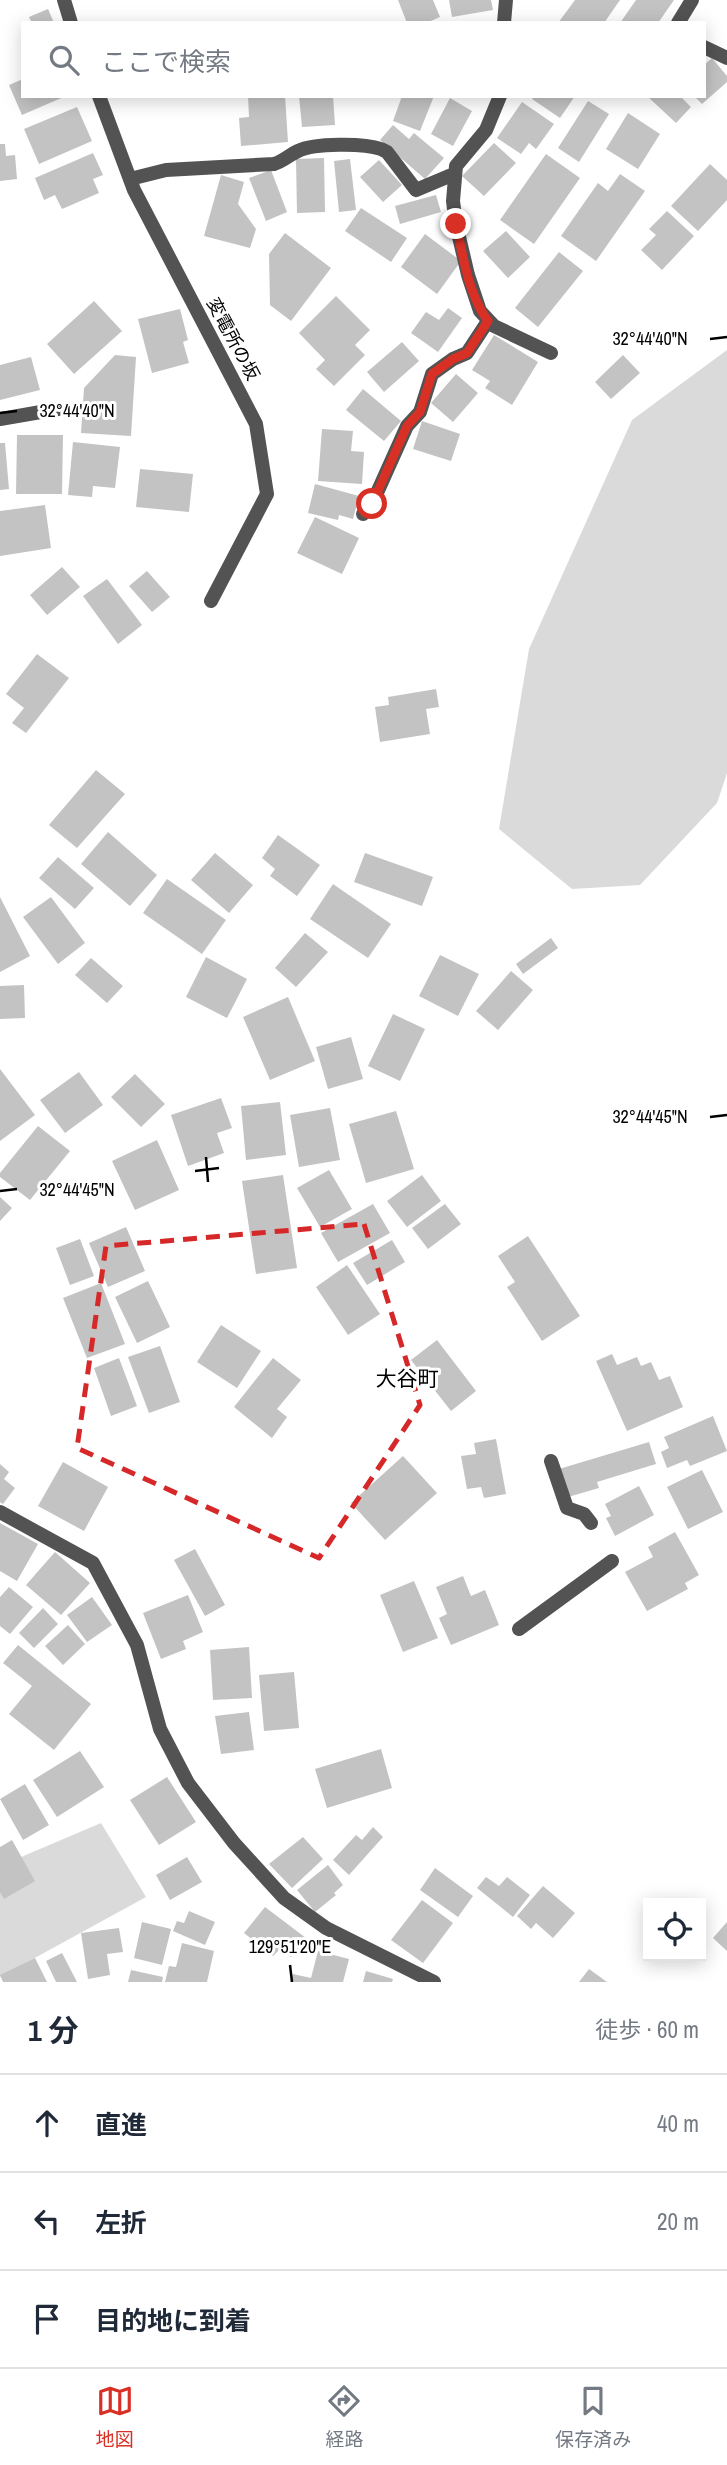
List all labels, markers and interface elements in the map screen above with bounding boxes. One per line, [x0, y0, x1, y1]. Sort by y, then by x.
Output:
search box [21, 21, 706, 98]
icon: search [45, 41, 83, 79]
text: ここで検索 [101, 44, 231, 79]
route end [440, 208, 471, 239]
street label: 変電所の坂 [201, 293, 266, 384]
text: 32°44'40"N [612, 326, 688, 351]
text: 32°44'40"N [39, 398, 115, 423]
route start [356, 488, 387, 519]
text: 32°44'45"N [612, 1104, 688, 1129]
text: 32°44'45"N [39, 1177, 115, 1202]
district label: 大谷町 [376, 1364, 439, 1393]
map controls [643, 1898, 706, 1961]
button: locate [643, 1898, 706, 1961]
text: 129°51'20"E [249, 1934, 331, 1959]
text: 1 分 [28, 2010, 79, 2050]
text: 徒歩 · 60 m [595, 2014, 699, 2045]
icon: ahead [28, 2104, 66, 2142]
text: 直進 [95, 2107, 147, 2142]
text: 40 m [657, 2108, 699, 2139]
icon: left [28, 2202, 66, 2240]
text: 左折 [95, 2205, 147, 2240]
text: 20 m [657, 2206, 699, 2237]
icon: arrive [28, 2300, 66, 2338]
text: 目的地に到着 [95, 2303, 251, 2338]
tab: 地図 [96, 2382, 134, 2452]
tab: 経路 [325, 2382, 363, 2452]
tab: 保存済み [555, 2382, 631, 2452]

